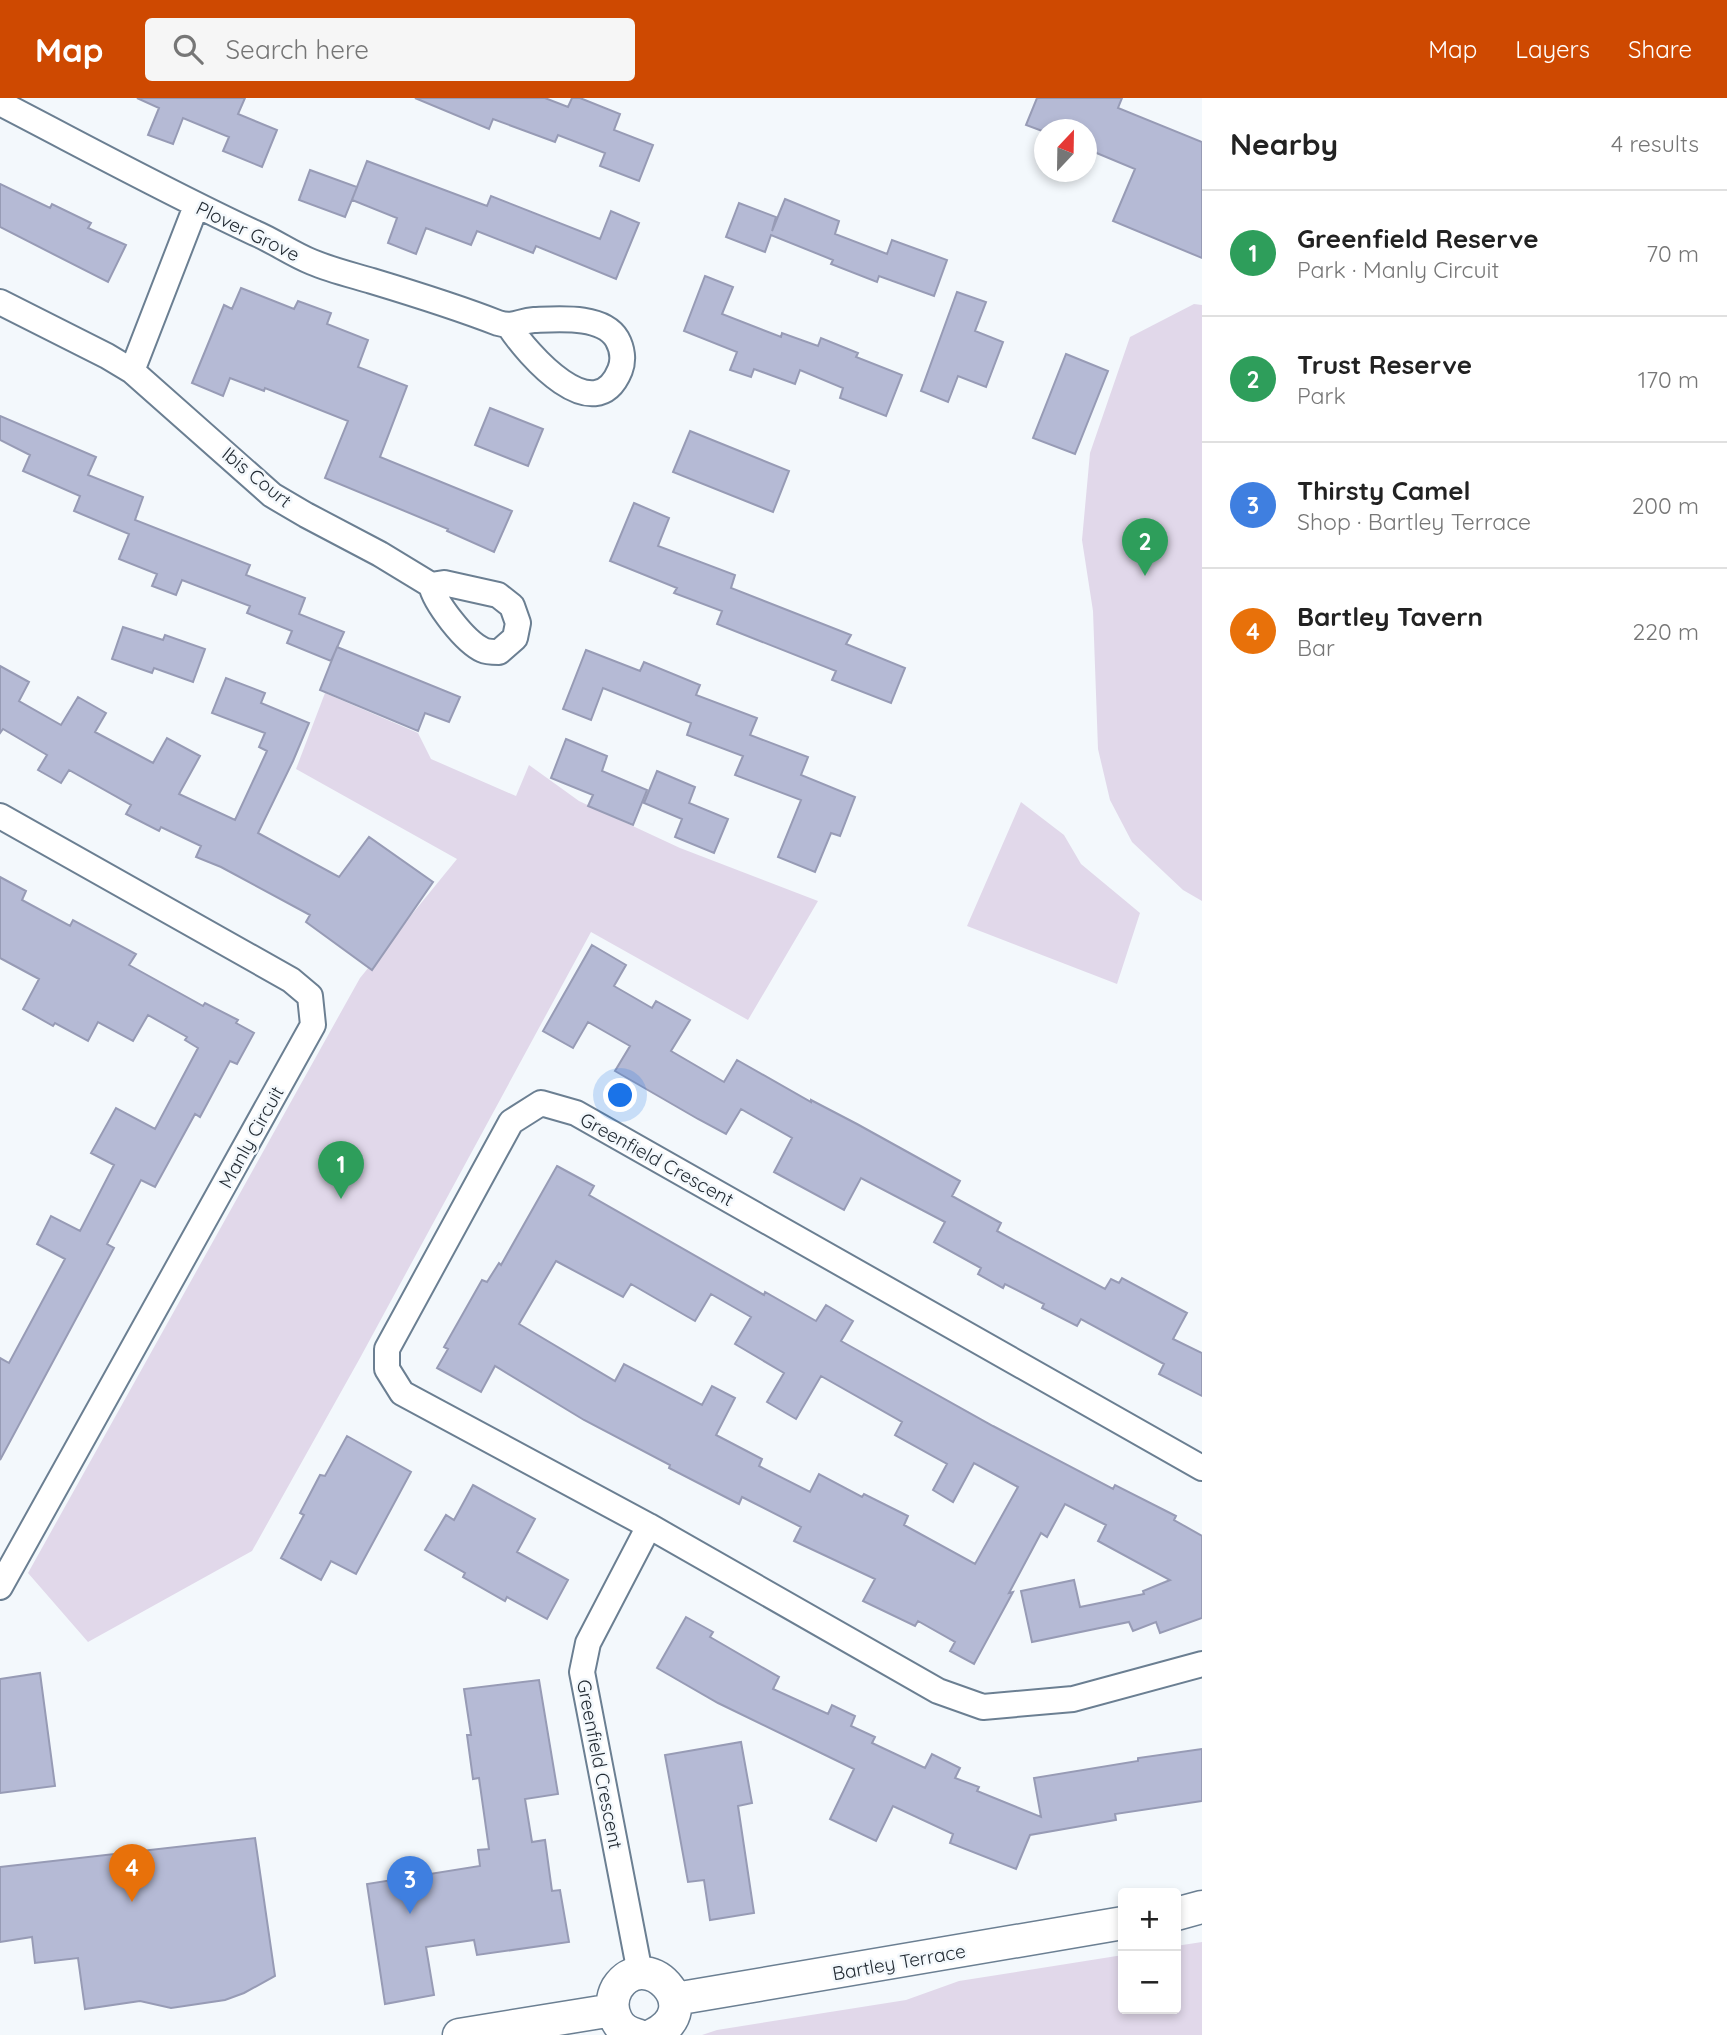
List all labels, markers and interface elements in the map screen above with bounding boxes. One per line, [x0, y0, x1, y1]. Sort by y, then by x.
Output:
search box [145, 18, 635, 81]
text: Map [35, 29, 103, 70]
icon: search [169, 30, 207, 68]
text: Search here [225, 33, 369, 66]
text: Map [1428, 34, 1477, 64]
text: Layers [1515, 34, 1590, 64]
text: Share [1628, 34, 1692, 64]
north arrow [1034, 119, 1097, 182]
text: Nearby [1230, 125, 1338, 163]
text: 4 results [1611, 129, 1699, 158]
street label: Plover Grove [192, 196, 304, 266]
text: Greenfield Reserve [1297, 222, 1539, 255]
text: 1 [1249, 239, 1257, 268]
text: 70 m [1646, 239, 1699, 268]
text: Park · Manly Circuit [1297, 255, 1499, 284]
text: Trust Reserve [1297, 348, 1472, 381]
text: 2 [1246, 365, 1260, 394]
text: 170 m [1638, 365, 1699, 394]
text: Park [1297, 381, 1346, 410]
street label: Ibis Court [217, 442, 297, 512]
text: Thirsty Camel [1297, 474, 1471, 507]
text: 3 [1247, 491, 1259, 520]
text: 200 m [1632, 491, 1699, 520]
text: Shop · Bartley Terrace [1297, 507, 1531, 536]
pin: 2 [1122, 518, 1168, 576]
text: Bartley Tavern [1297, 600, 1483, 633]
text: 4 [1246, 617, 1260, 646]
text: 220 m [1633, 617, 1699, 646]
text: Bar [1297, 633, 1335, 662]
your location [603, 1078, 637, 1112]
street label: Manly Circuit [213, 1082, 289, 1192]
street label: Greenfield Crescent [576, 1107, 738, 1211]
pin: 1 [318, 1141, 364, 1199]
street label: Greenfield Crescent [572, 1677, 628, 1851]
pin: 4 [109, 1844, 155, 1902]
pin: 3 [387, 1856, 433, 1914]
map controls [1118, 1888, 1181, 2014]
button: + [1118, 1888, 1181, 1951]
street label: Bartley Terrace [831, 1938, 967, 1986]
button: − [1118, 1951, 1181, 2014]

